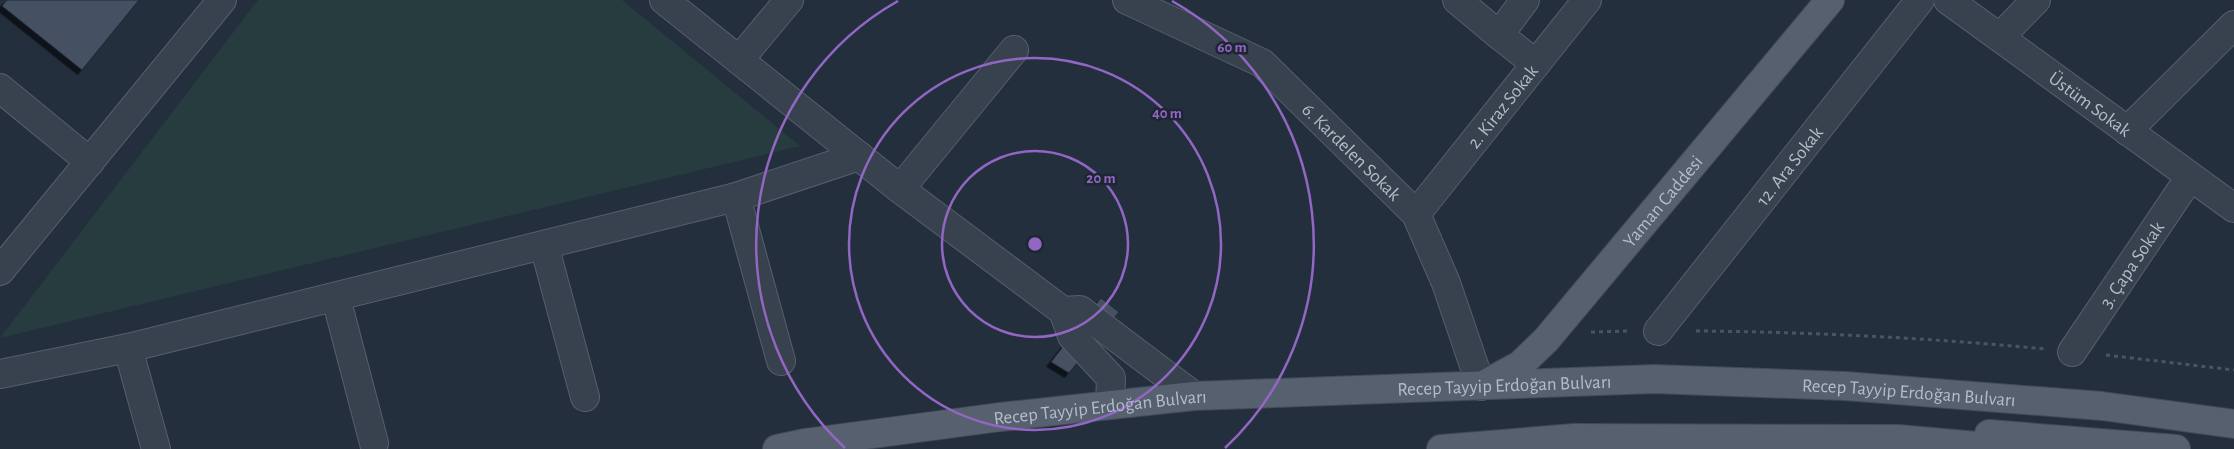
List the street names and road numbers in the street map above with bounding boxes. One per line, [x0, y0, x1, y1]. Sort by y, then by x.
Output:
street label: 2. Kiraz Sokak [1465, 62, 1542, 152]
street label: Üstüm Sokak [2045, 68, 2134, 141]
street label: 6. Kardelen Sokak [1298, 100, 1404, 205]
street label: 12. Ara Sokak [1753, 123, 1827, 210]
street label: Yaman Caddesi [1620, 152, 1707, 251]
street label: 3. Çapa Sokak [2097, 218, 2168, 311]
street label: Recep Tayyip Erdoğan Bulvarı [1397, 373, 1612, 399]
street label: Recep Tayyip Erdoğan Bulvarı [1802, 376, 2016, 410]
street label: Recep Tayyip Erdoğan Bulvarı [992, 388, 1207, 429]

